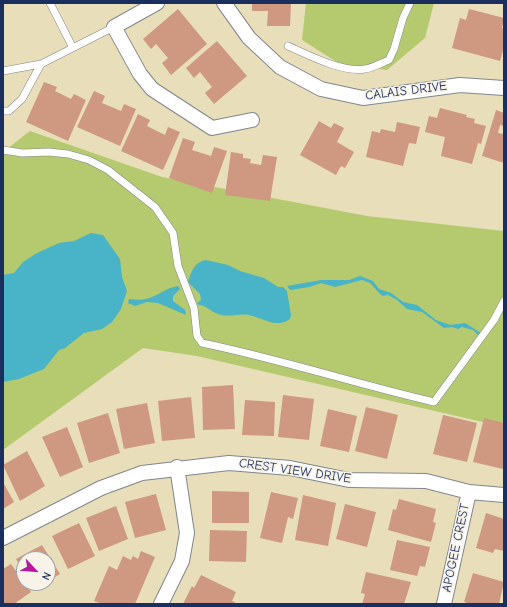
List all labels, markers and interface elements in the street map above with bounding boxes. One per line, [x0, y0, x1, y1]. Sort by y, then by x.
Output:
street label: CALAIS DRIVE [364, 78, 448, 104]
street label: CREST VIEW DRIVE [238, 455, 352, 487]
street label: APOGEE CREST [439, 502, 473, 594]
north arrow [16, 551, 56, 591]
text: N [39, 570, 54, 582]

